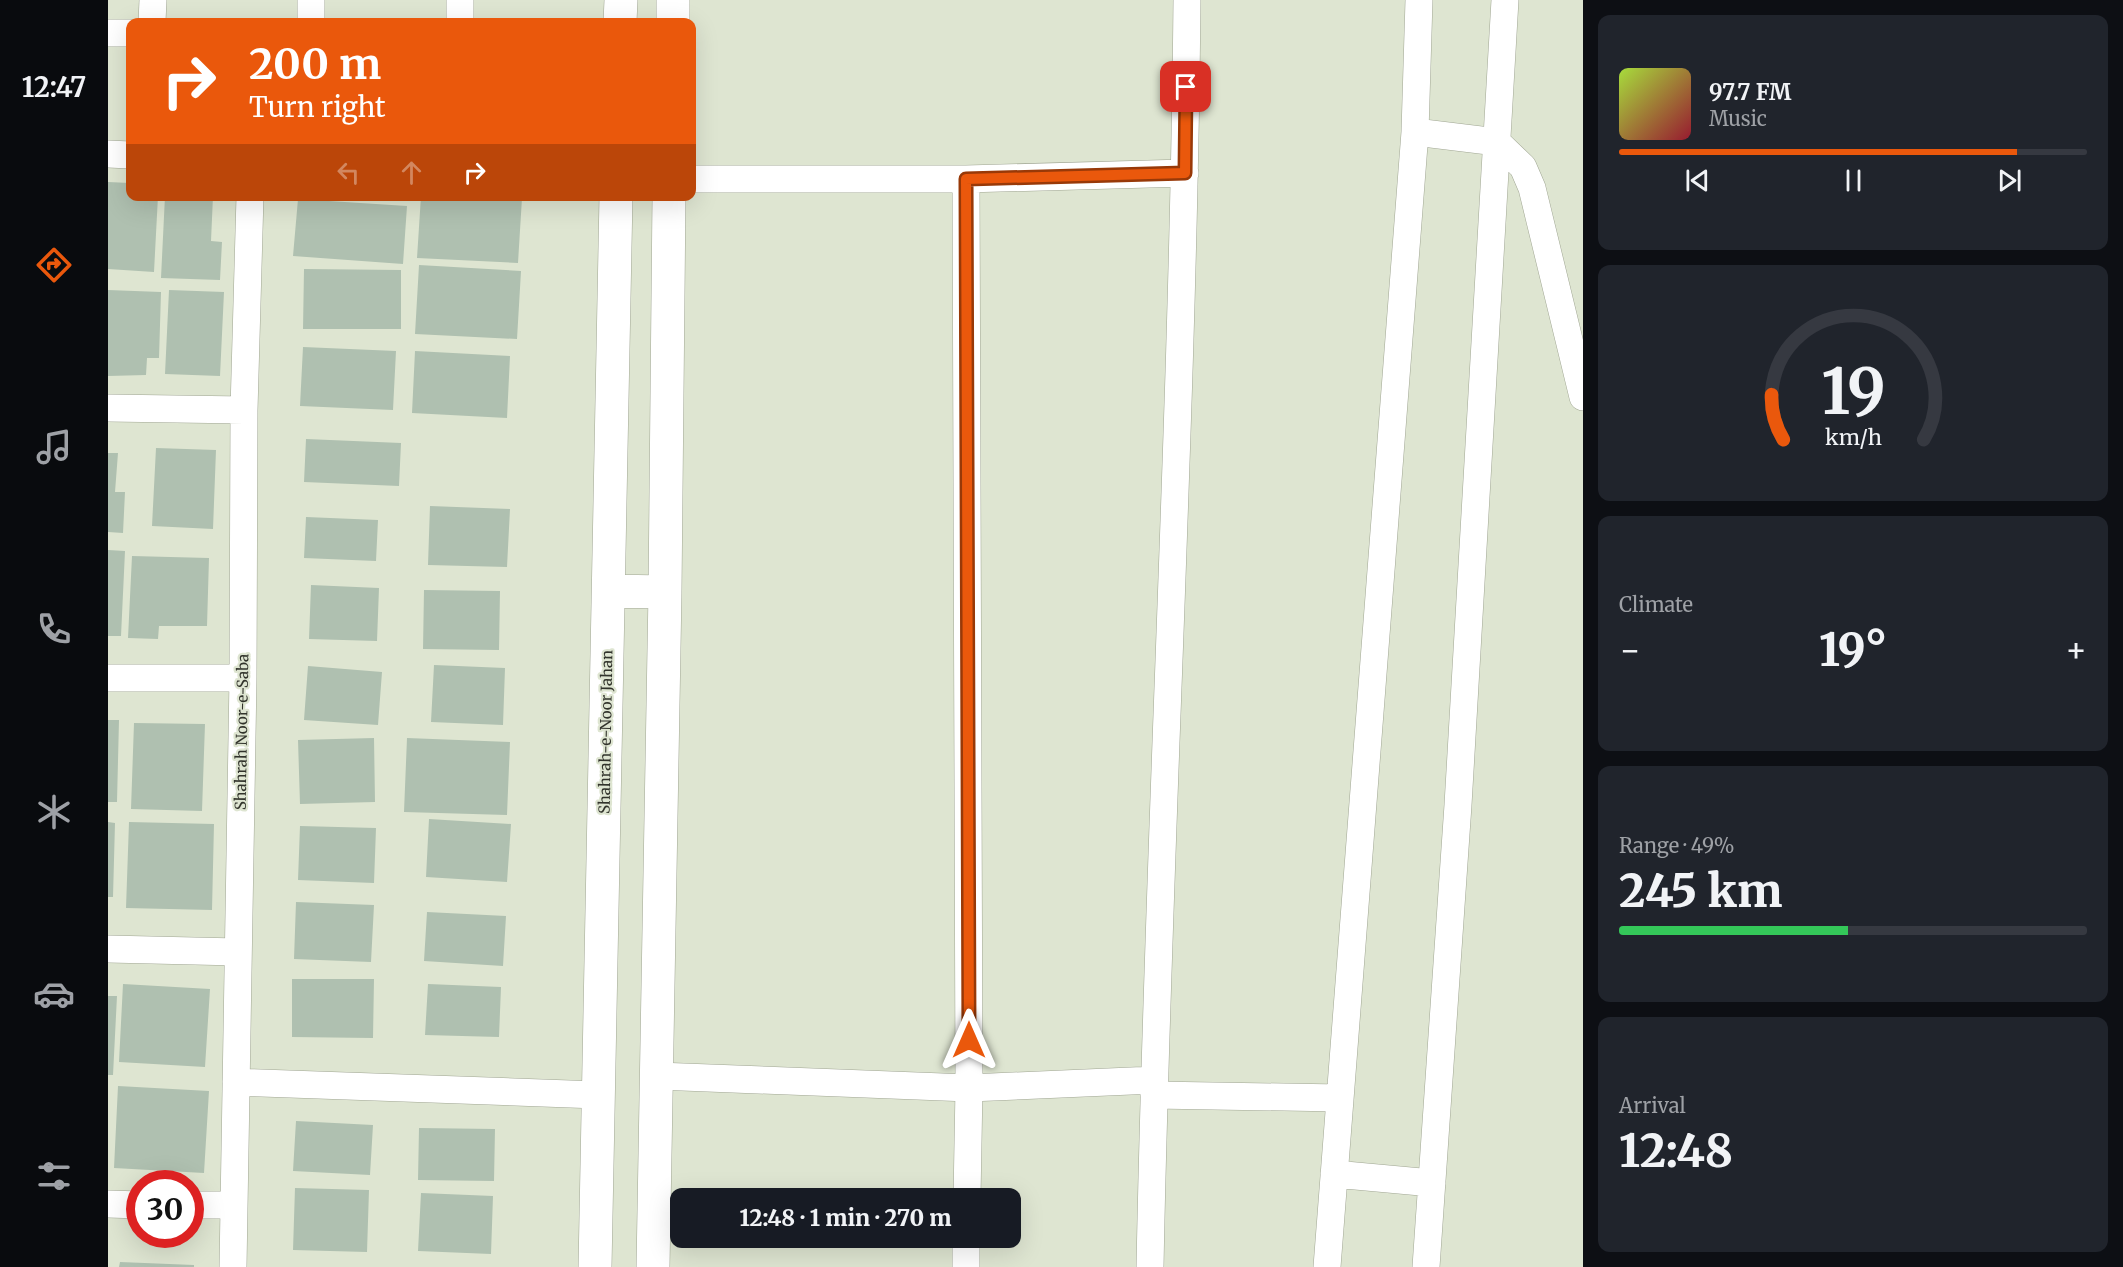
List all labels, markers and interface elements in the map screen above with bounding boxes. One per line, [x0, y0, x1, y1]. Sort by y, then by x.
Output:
text: 200 m [249, 38, 381, 90]
icon: right [150, 42, 228, 120]
pin [1160, 61, 1211, 112]
text: 12:47 [22, 70, 86, 104]
icon: arrive [1169, 70, 1202, 103]
text: 97.7 FM [1709, 78, 1792, 106]
text: Turn right [249, 90, 386, 124]
text: Music [1709, 106, 1767, 131]
icon: left [332, 156, 365, 189]
icon: ahead [395, 156, 428, 189]
icon: right [458, 156, 491, 189]
icon: previous [1681, 164, 1714, 197]
icon: pause [1837, 164, 1870, 197]
icon: next [1993, 164, 2026, 197]
icon: directions [33, 244, 75, 286]
text: 19 [1821, 353, 1885, 431]
text: km/h [1825, 425, 1881, 452]
icon: music [33, 426, 75, 468]
text: Climate [1619, 592, 1693, 617]
icon: phone [33, 608, 75, 650]
text: 19° [1819, 622, 1887, 678]
text: − [1619, 630, 1641, 671]
text: + [2065, 630, 2087, 671]
street label: Shahrah-e-Noor Jahan [595, 650, 616, 814]
street label: Shahrah Noor-e-Saba [231, 654, 252, 810]
icon: climate [33, 791, 75, 833]
text: Range · 49% [1619, 833, 1735, 858]
text: 245 km [1619, 863, 1782, 919]
icon: car [33, 973, 75, 1015]
position arrow [937, 1008, 1001, 1072]
text: Arrival [1619, 1093, 1686, 1118]
text: 12:48 [1619, 1123, 1733, 1179]
icon: filters [33, 1155, 75, 1197]
speed limit sign: 30 [126, 1170, 204, 1248]
text: 12:48 · 1 min · 270 m [739, 1204, 952, 1232]

